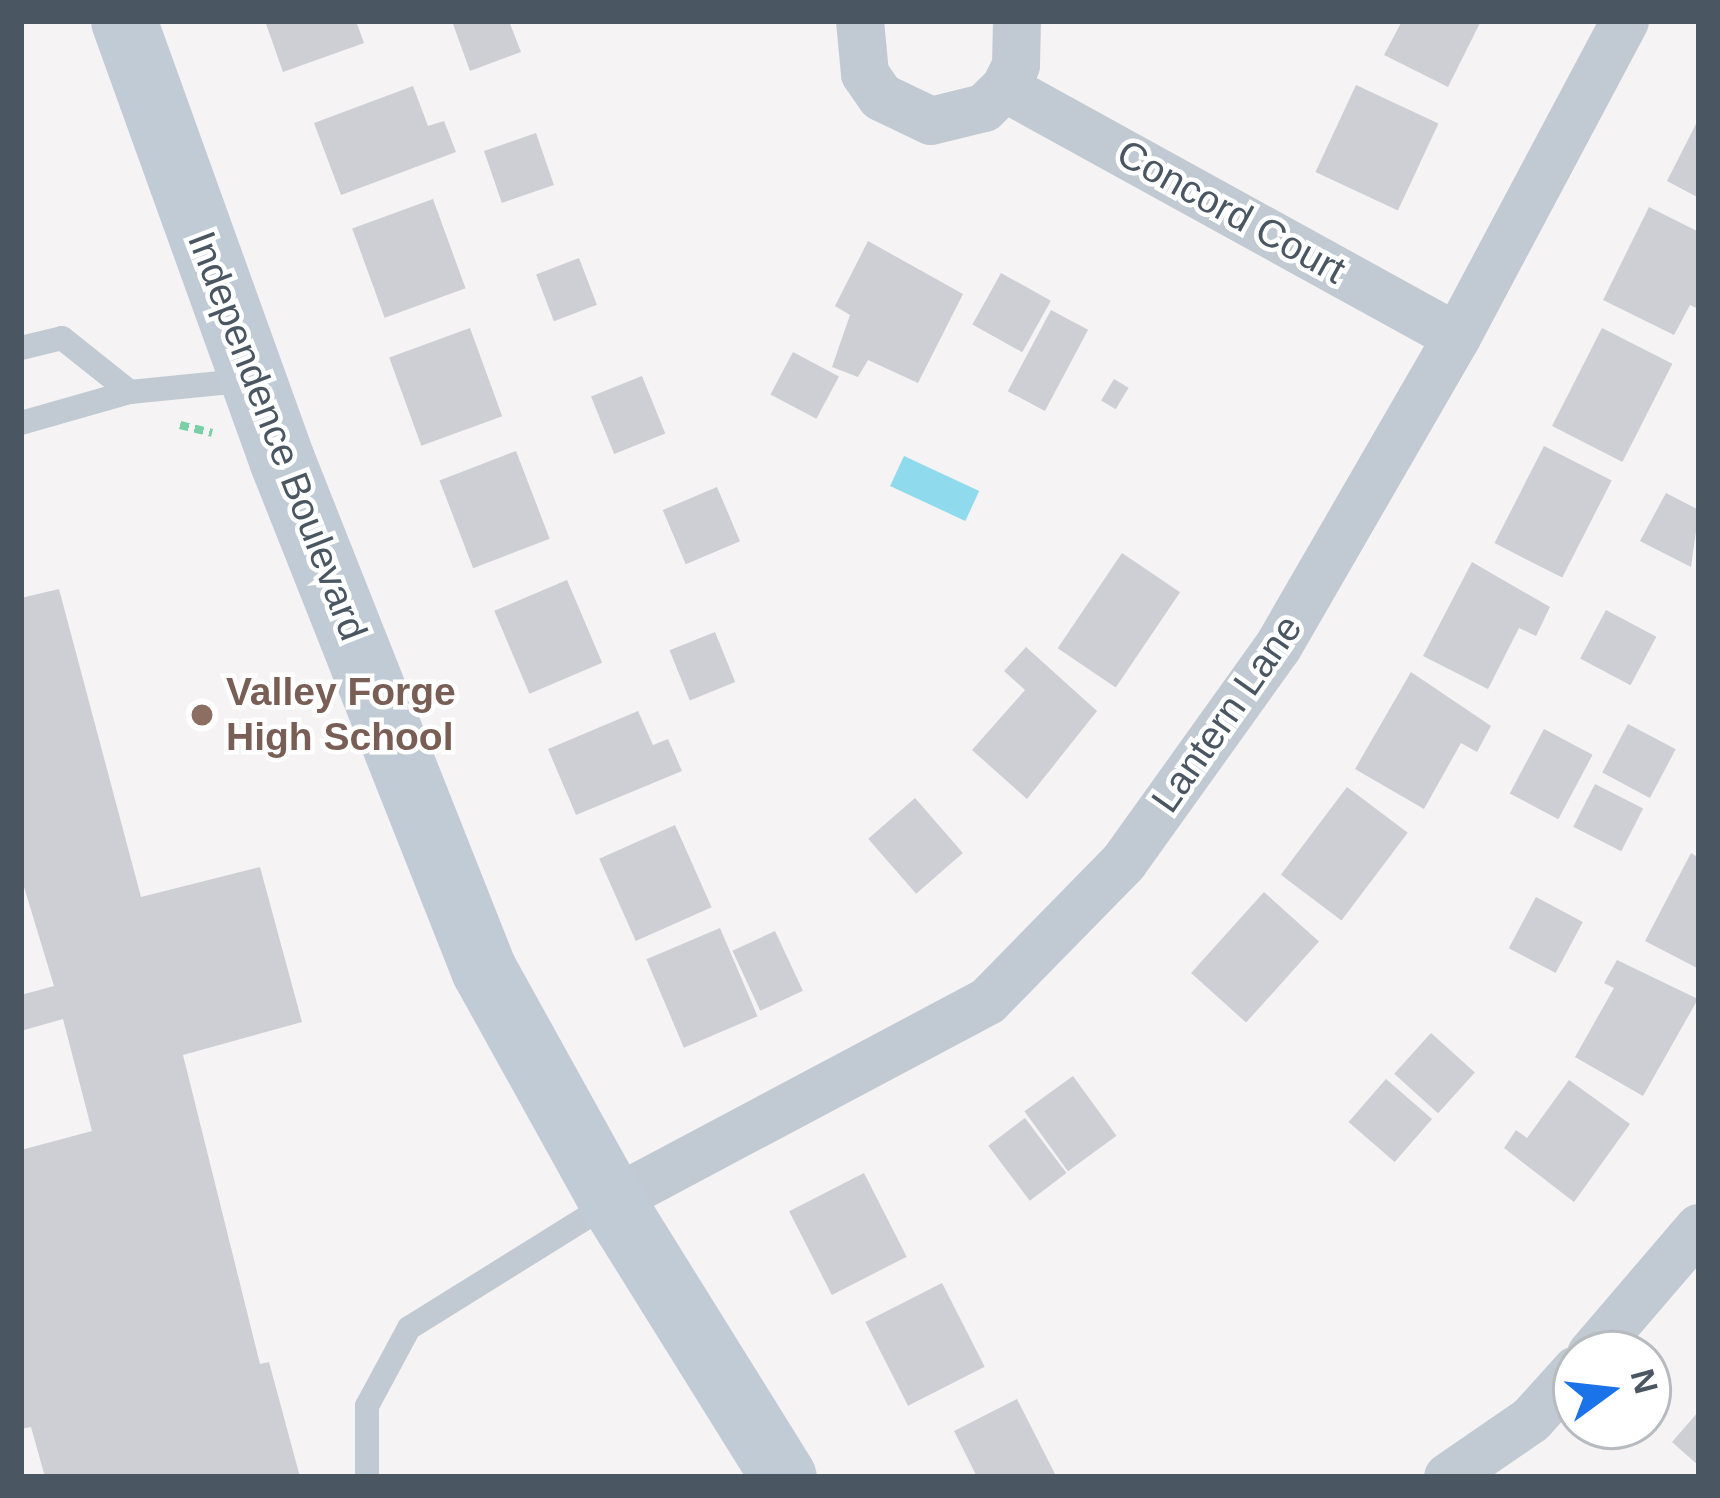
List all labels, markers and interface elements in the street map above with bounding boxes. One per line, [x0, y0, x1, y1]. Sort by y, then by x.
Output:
street label: Concord Court [1109, 130, 1353, 294]
street label: Independence Boulevard [177, 225, 377, 647]
street label: Lantern Lane [1142, 606, 1312, 822]
place label: Valley Forge High School [226, 670, 456, 761]
marker: Valley Forge High School [189, 702, 215, 728]
north arrow [1552, 1330, 1672, 1450]
text: N [1623, 1365, 1665, 1398]

